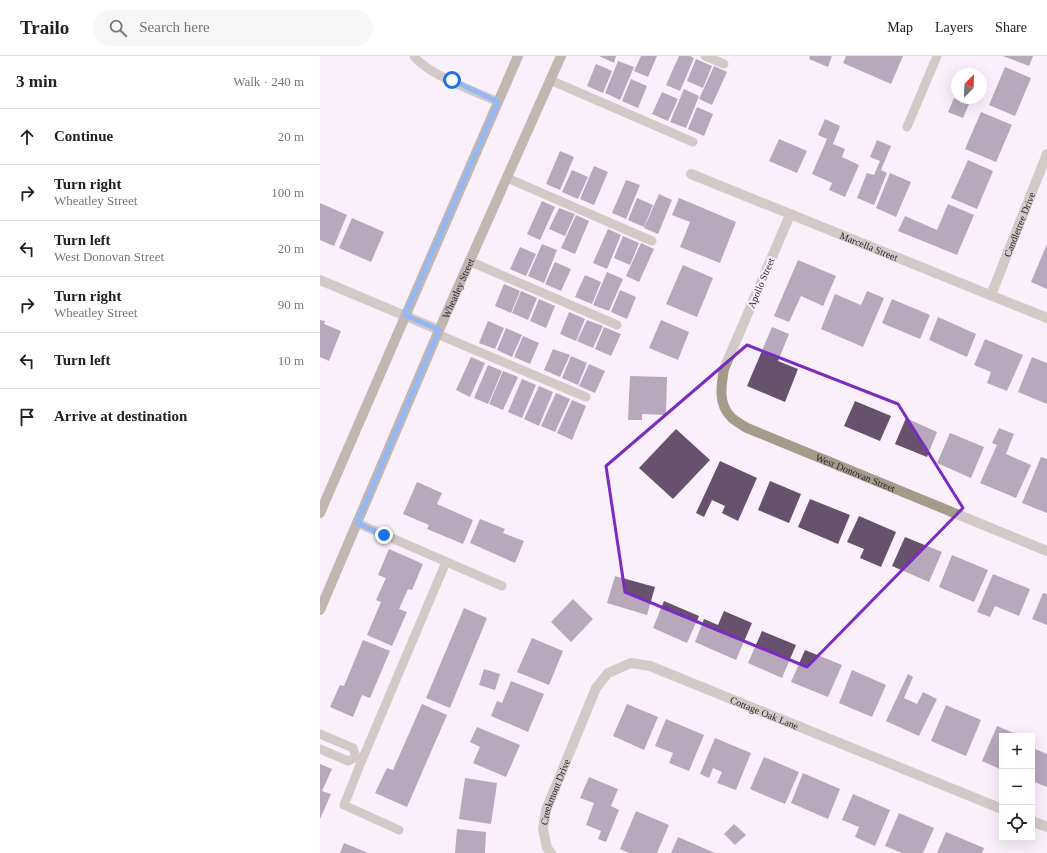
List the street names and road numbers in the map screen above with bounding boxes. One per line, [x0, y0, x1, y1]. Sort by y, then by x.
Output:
street label: Candletree Drive [1001, 190, 1037, 258]
street label: Marcella Street [838, 229, 900, 263]
street label: Wheatley Street [440, 256, 476, 320]
street label: Apollo Street [745, 256, 777, 310]
street label: West Donovan Street [814, 451, 897, 494]
street label: Cottage Oak Lane [729, 694, 801, 732]
street label: Creekmont Drive [538, 757, 572, 826]

